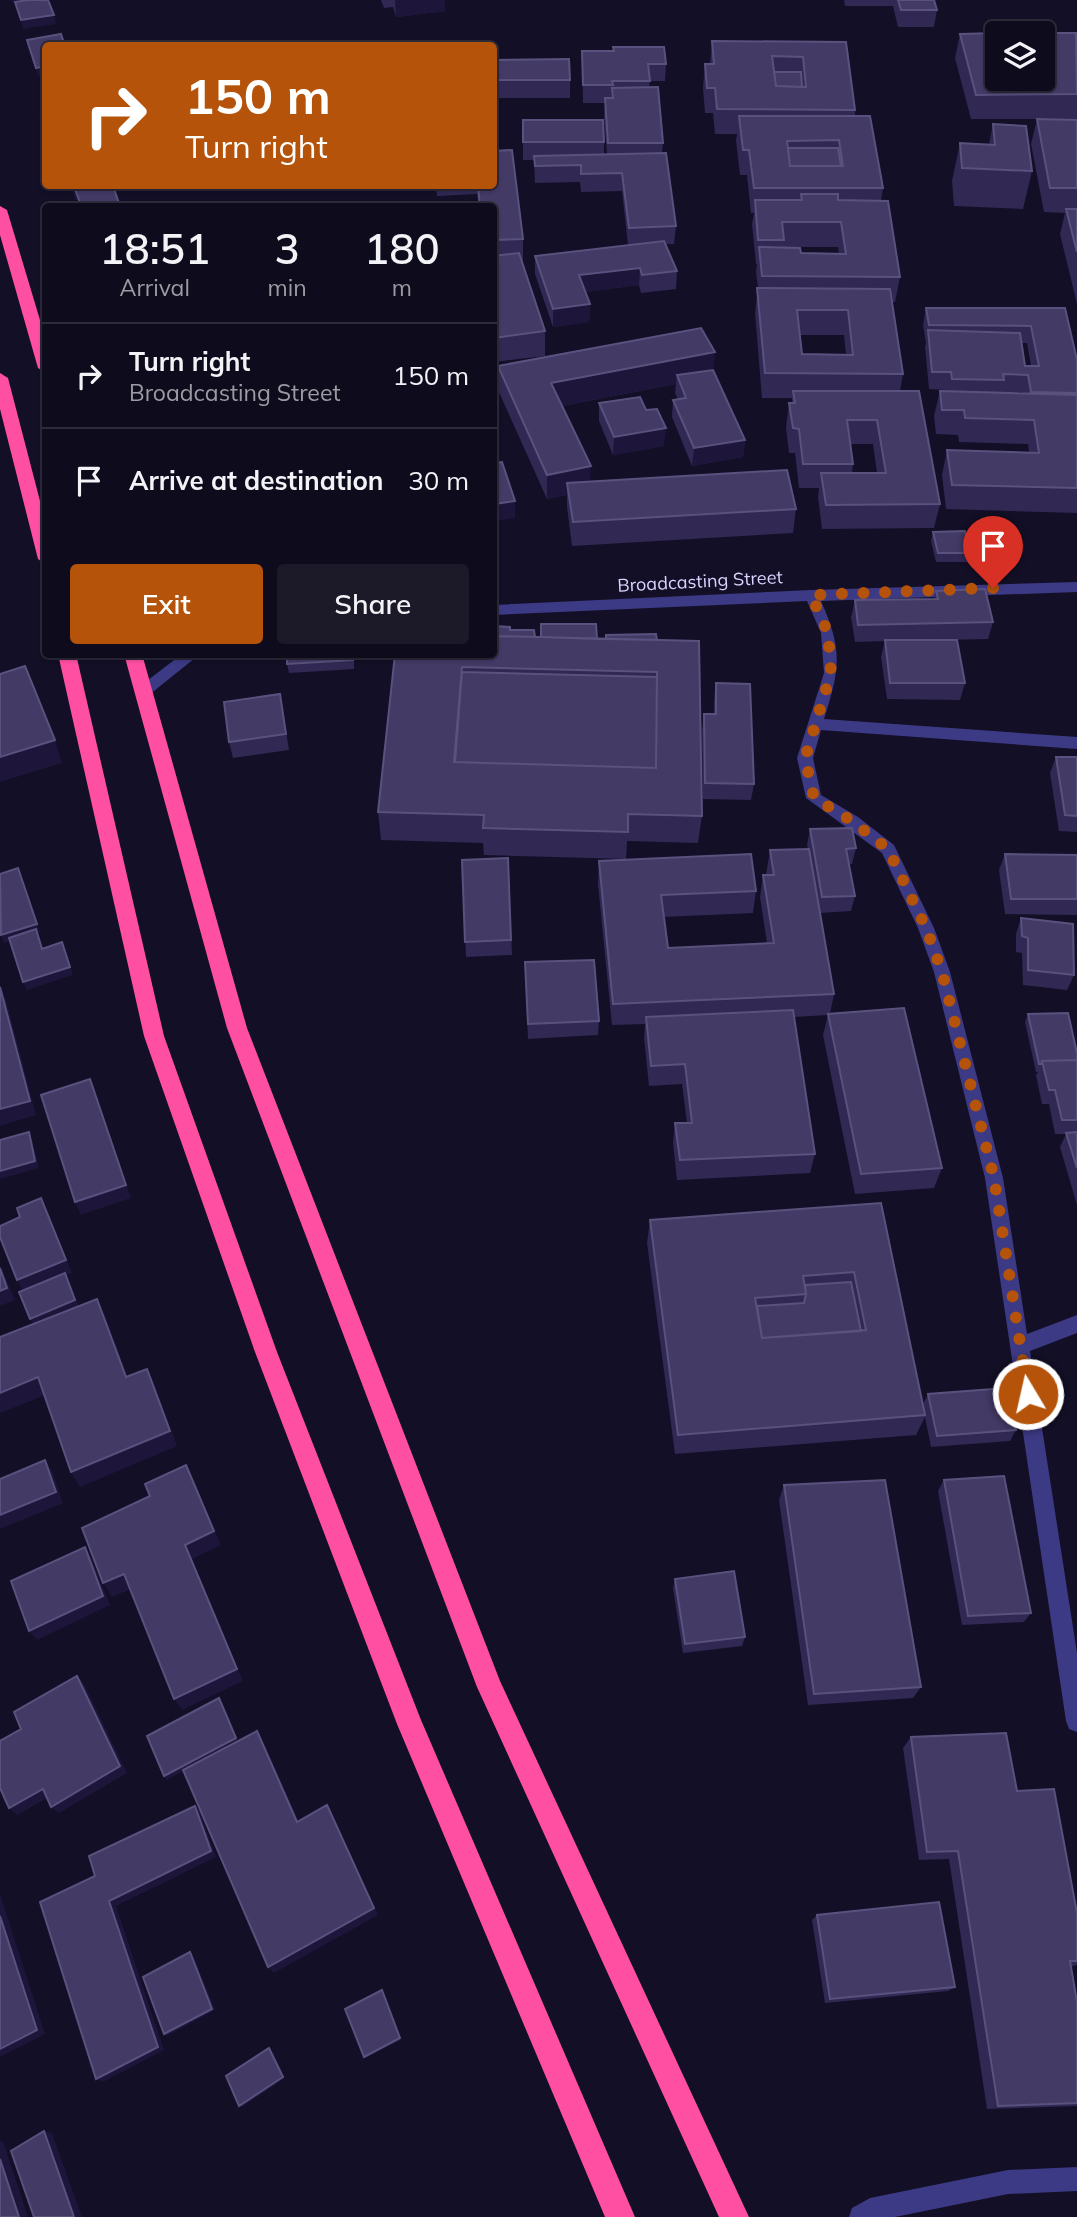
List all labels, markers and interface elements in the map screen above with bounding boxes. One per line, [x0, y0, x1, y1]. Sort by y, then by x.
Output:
map controls [985, 21, 1055, 91]
button: layers [985, 21, 1055, 91]
text: 150 m [185, 65, 331, 126]
icon: right [70, 70, 161, 161]
text: Turn right [185, 126, 328, 166]
text: 18:51 [99, 222, 210, 275]
text: 3 [274, 222, 300, 275]
text: 180 [364, 222, 440, 275]
text: Arrival [120, 273, 190, 302]
text: min [267, 273, 307, 302]
text: m [392, 273, 412, 302]
text: Turn right [129, 345, 250, 378]
icon: right [70, 357, 108, 395]
text: 150 m [393, 359, 469, 392]
text: Broadcasting Street [129, 378, 340, 407]
icon: arrive [70, 462, 108, 500]
text: Arrive at destination [129, 464, 384, 497]
text: 30 m [408, 464, 469, 497]
pin [963, 516, 1023, 588]
icon: arrive [974, 527, 1012, 565]
button: Exit [70, 564, 263, 644]
button: Share [277, 564, 469, 644]
street label: Broadcasting Street [617, 565, 783, 597]
position arrow [991, 1357, 1065, 1431]

